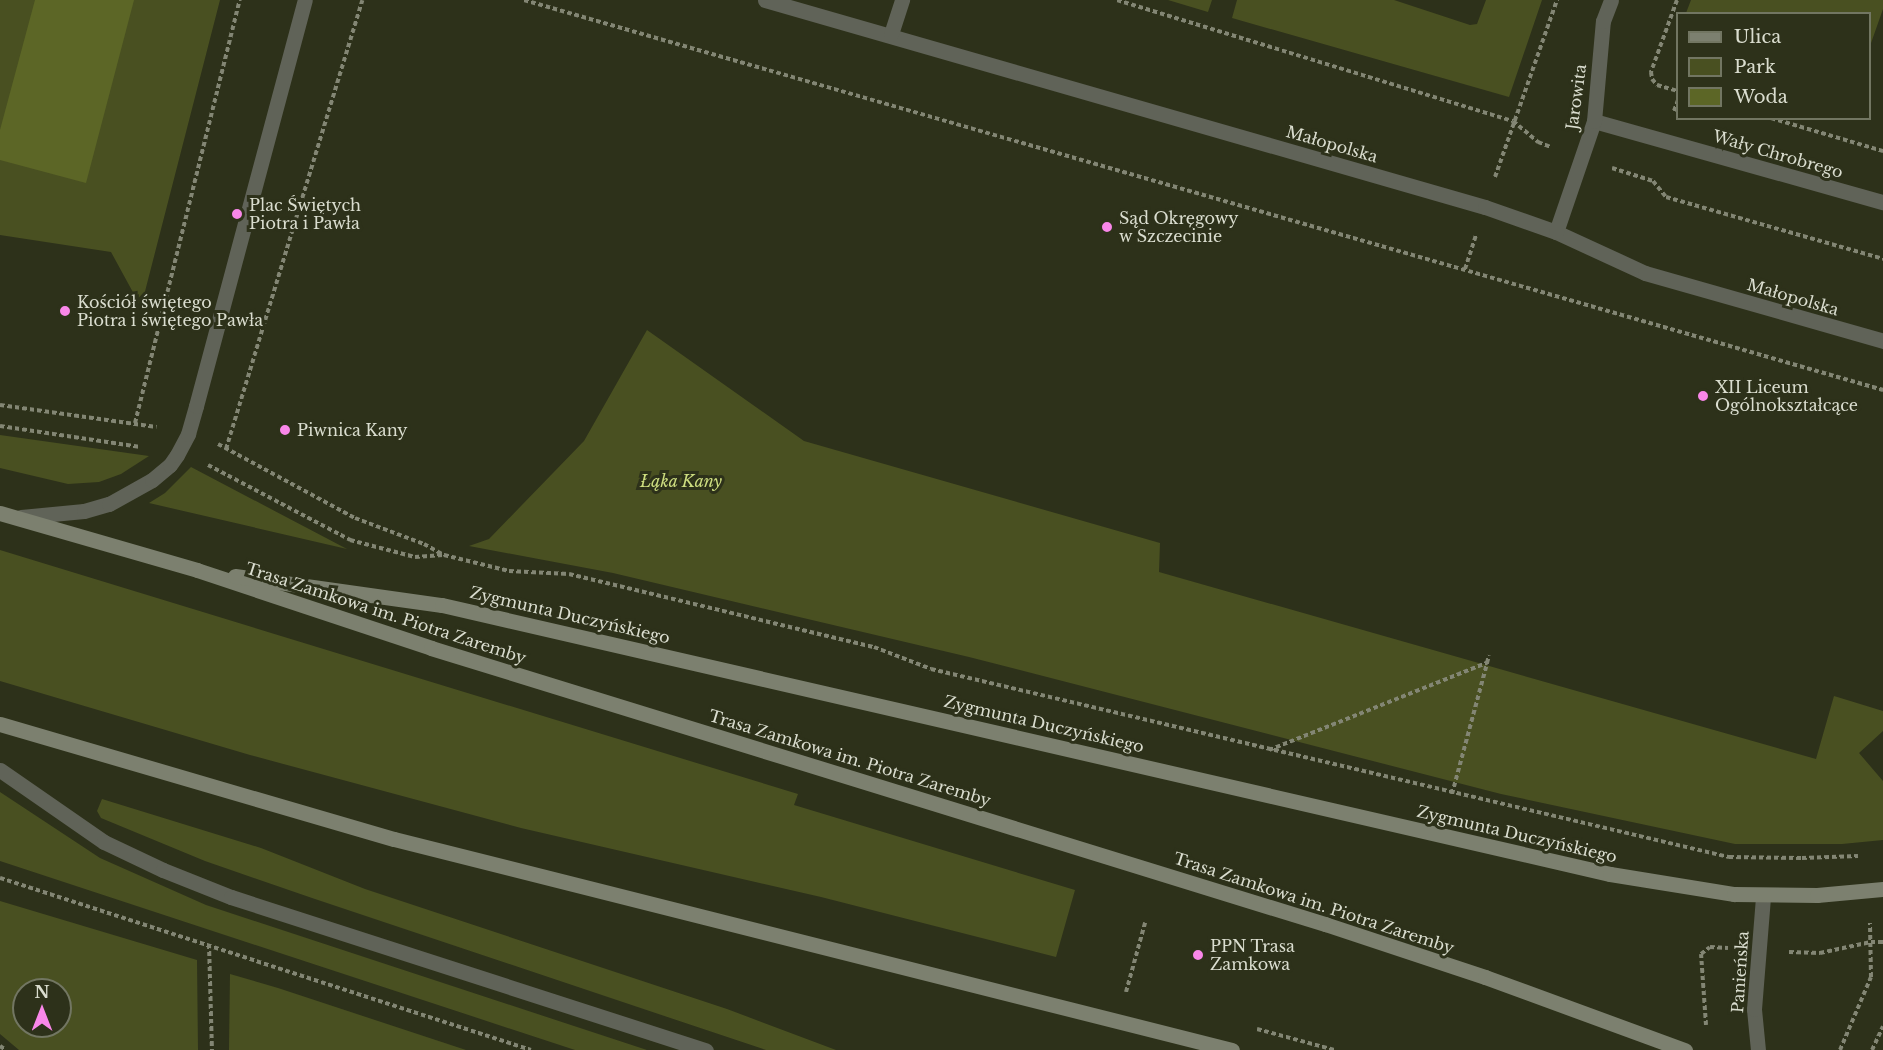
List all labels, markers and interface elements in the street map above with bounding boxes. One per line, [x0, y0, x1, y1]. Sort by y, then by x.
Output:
legend [1676, 12, 1871, 120]
text: Ulica [1734, 26, 1781, 48]
text: Park [1734, 56, 1776, 78]
street label: Jarowita [1562, 63, 1590, 131]
text: Woda [1734, 86, 1788, 108]
street label: Małopolska [1284, 122, 1380, 166]
street label: Wały Chrobrego [1710, 126, 1846, 182]
place label: Plac Świętych Piotra i Pawła [249, 195, 361, 233]
marker: Plac Świętych Piotra i Pawła [230, 207, 244, 221]
place label: Sąd Okręgowy w Szczecinie [1119, 208, 1239, 246]
marker: Sąd Okręgowy w Szczecinie [1100, 220, 1114, 234]
street label: Małopolska [1745, 275, 1841, 319]
place label: Kościół świętego Piotra i świętego Pawła [77, 292, 263, 330]
marker: Kościół świętego Piotra i świętego Pawła [58, 304, 72, 318]
place label: XII Liceum Ogólnokształcące [1715, 377, 1858, 415]
marker: XII Liceum Ogólnokształcące [1696, 389, 1710, 403]
place label: Piwnica Kany [297, 420, 408, 440]
marker: Piwnica Kany [278, 423, 292, 437]
park label: Łąka Kany [640, 471, 722, 491]
street label: Trasa Zamkowa im. Piotra Zaremby [243, 558, 529, 668]
street label: Zygmunta Duczyńskiego [468, 583, 672, 647]
street label: Zygmunta Duczyńskiego [942, 692, 1146, 756]
street label: Trasa Zamkowa im. Piotra Zaremby [706, 706, 994, 810]
street label: Zygmunta Duczyńskiego [1415, 802, 1619, 866]
street label: Trasa Zamkowa im. Piotra Zaremby [1171, 848, 1457, 958]
street label: Panieńska [1728, 930, 1752, 1014]
place label: PPN Trasa Zamkowa [1210, 936, 1295, 974]
marker: PPN Trasa Zamkowa [1191, 948, 1205, 962]
north arrow [12, 978, 72, 1038]
text: N [34, 982, 50, 1002]

